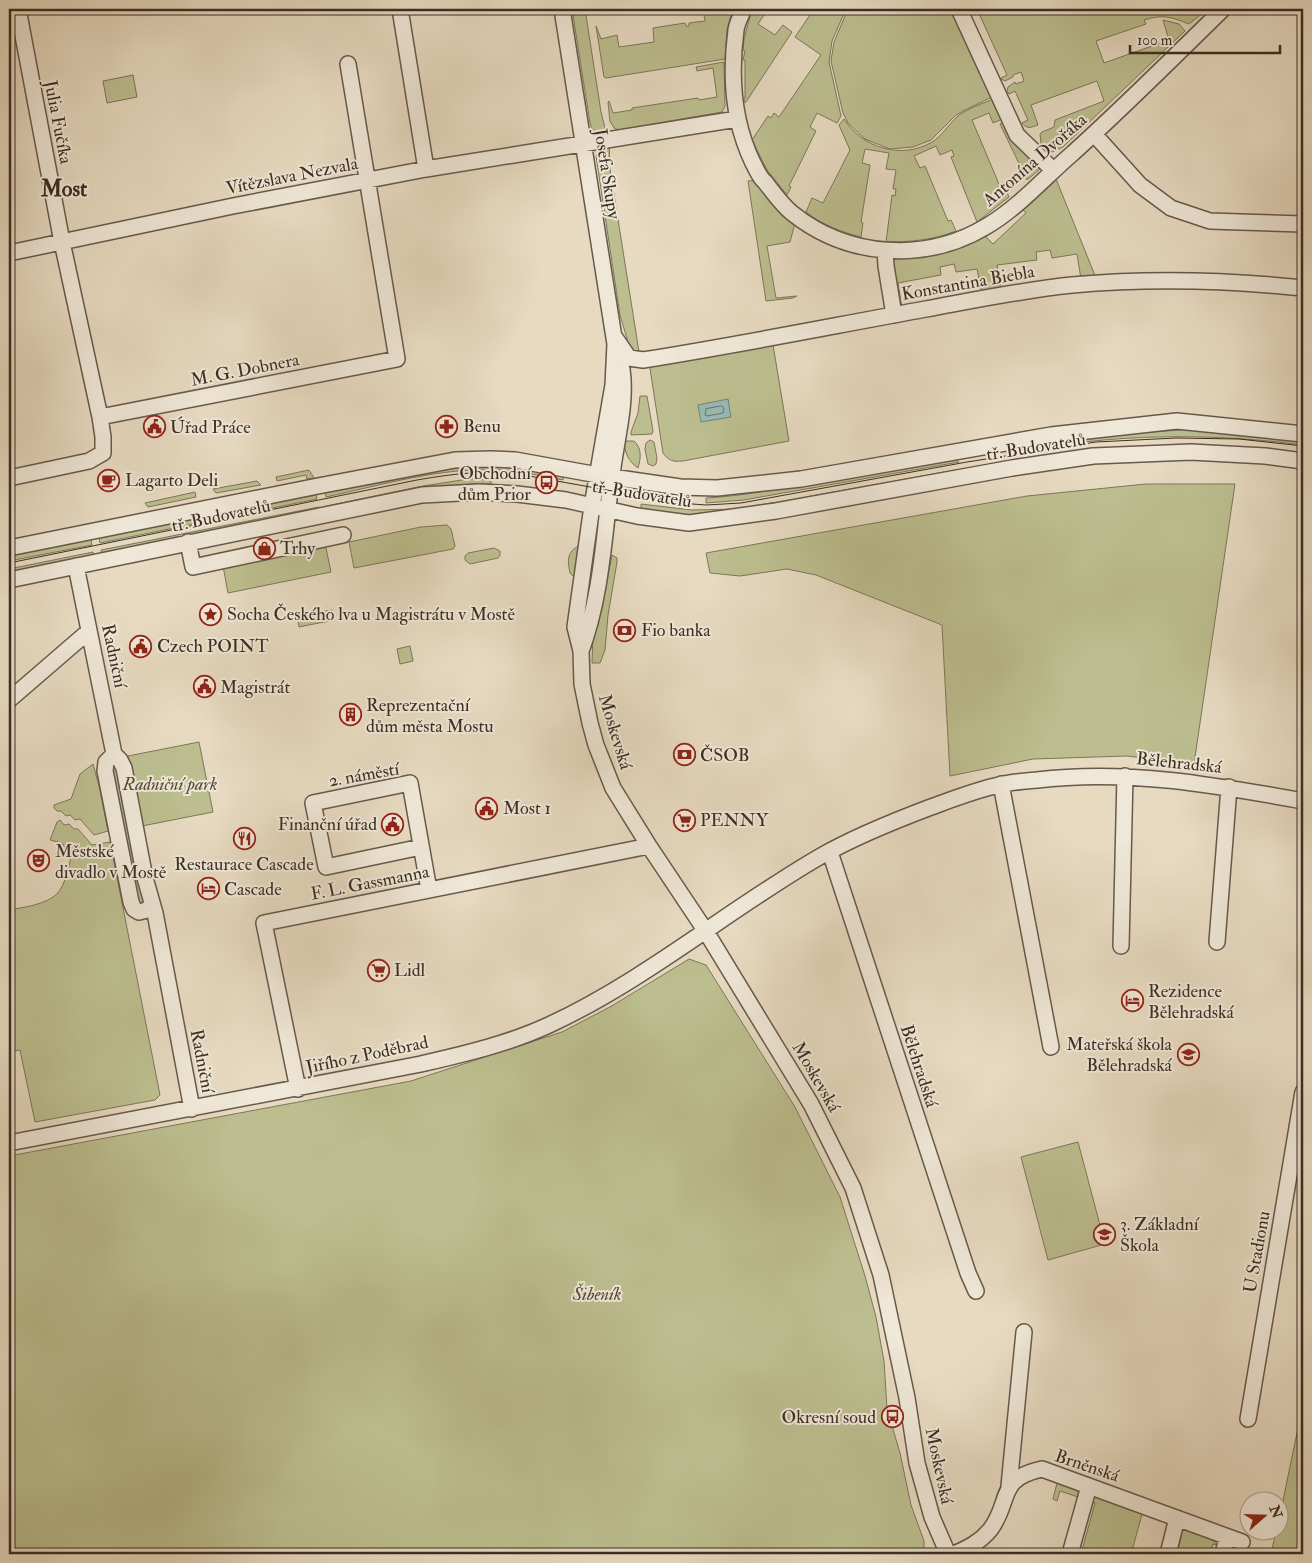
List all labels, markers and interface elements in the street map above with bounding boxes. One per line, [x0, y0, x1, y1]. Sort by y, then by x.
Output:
scale bar [1130, 22, 1280, 54]
text: 100 m [1137, 31, 1173, 50]
street label: Julia Fučíka [38, 77, 78, 166]
street label: Antonína Dvořáka [977, 108, 1092, 212]
street label: Josefa Skupy [588, 126, 626, 222]
street label: Vítězslava Nezvala [224, 152, 360, 200]
district label: Most [40, 175, 88, 203]
street label: Konstantina Biebla [900, 260, 1037, 306]
street label: M. G. Dobnera [189, 348, 302, 392]
pharmacy icon: Benu [435, 414, 459, 438]
public building icon: Úřad Práce [142, 415, 166, 439]
place label: Benu [463, 415, 501, 438]
place label: Úřad Práce [170, 416, 251, 439]
street label: tř. Budovatelů [985, 428, 1087, 466]
place label: Obchodní dům Prior [458, 462, 532, 506]
cafe icon: Lagarto Deli [97, 468, 121, 492]
place label: Lagarto Deli [125, 469, 218, 492]
bus stop icon: Obchodní dům Prior [535, 471, 559, 495]
street label: tř. Budovatelů [591, 475, 693, 513]
street label: tř. Budovatelů [169, 494, 273, 538]
shop icon: Trhy [252, 536, 276, 560]
place label: Trhy [280, 537, 316, 560]
place icon: Socha Českého lva u Magistrátu v Mostě [199, 602, 223, 626]
place label: Socha Českého lva u Magistrátu v Mostě [227, 603, 515, 626]
bank icon: Fio banka [613, 618, 637, 642]
place label: Fio banka [641, 619, 711, 642]
street label: Radniční [96, 622, 132, 691]
public building icon: Czech POINT [129, 634, 153, 658]
place label: Czech POINT [157, 635, 269, 658]
public building icon: Magistrát [192, 675, 216, 699]
place label: Magistrát [220, 676, 290, 699]
street label: Moskevská [593, 692, 638, 773]
place label: Reprezentační dům města Mostu [366, 694, 494, 738]
building icon: Reprezentační dům města Mostu [338, 703, 362, 727]
bank icon: ČSOB [672, 743, 696, 767]
place label: ČSOB [700, 744, 749, 767]
street label: Bělehradská [1135, 747, 1223, 779]
street label: 2. náměstí [327, 757, 402, 793]
park label: Radniční park [122, 773, 217, 796]
public building icon: Most 1 [475, 796, 499, 820]
place label: Most 1 [503, 797, 551, 820]
supermarket icon: PENNY [672, 808, 696, 832]
place label: PENNY [700, 809, 769, 832]
public building icon: Finanční úřad [381, 812, 405, 836]
place label: Finanční úřad [278, 813, 377, 836]
restaurant icon: Restaurace Cascade [232, 827, 256, 851]
place label: Městské divadlo v Mostě [55, 840, 167, 884]
theatre icon: Městské divadlo v Mostě [27, 849, 51, 873]
place label: Restaurace Cascade [174, 853, 314, 876]
street label: F. L. Gassmanna [309, 860, 432, 906]
hotel icon: Cascade [196, 877, 220, 901]
place label: Cascade [224, 878, 282, 901]
supermarket icon: Lidl [366, 958, 390, 982]
place label: Lidl [394, 959, 426, 982]
place label: Rezidence Bělehradská [1148, 980, 1234, 1024]
hotel icon: Rezidence Bělehradská [1120, 989, 1144, 1013]
street label: Bělehradská [895, 1022, 943, 1111]
street label: Radniční [185, 1027, 220, 1096]
street label: Jiřího z Poděbrad [303, 1031, 430, 1079]
place label: Mateřská škola Bělehradská [1066, 1033, 1173, 1077]
street label: Moskevská [787, 1038, 846, 1117]
school or university icon: Mateřská škola Bělehradská [1176, 1042, 1200, 1066]
street label: U Stadionu [1238, 1209, 1276, 1295]
place label: 3. Základní Škola [1120, 1213, 1200, 1257]
school or university icon: 3. Základní Škola [1092, 1222, 1116, 1246]
park label: Šibeník [572, 1283, 621, 1306]
bus stop icon: Okresní soud [880, 1405, 904, 1429]
place label: Okresní soud [782, 1406, 876, 1429]
street label: Moskevská [920, 1426, 958, 1507]
street label: Brněnská [1052, 1444, 1123, 1488]
north arrow [1240, 1490, 1290, 1540]
text: N [1265, 1502, 1286, 1521]

